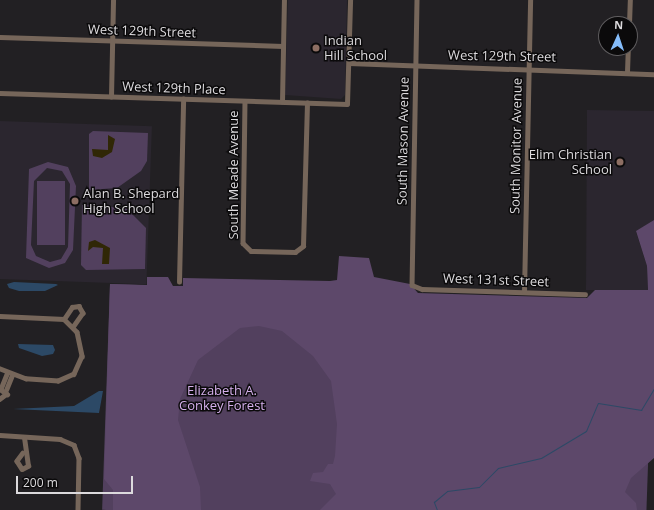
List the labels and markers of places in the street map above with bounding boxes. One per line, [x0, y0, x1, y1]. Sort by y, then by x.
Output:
place label: Indian Hill School [324, 33, 387, 64]
marker: Indian Hill School [311, 43, 321, 53]
place label: Elim Christian School [529, 147, 612, 178]
marker: Elim Christian School [615, 157, 625, 167]
place label: Alan B. Shepard High School [83, 186, 179, 217]
marker: Alan B. Shepard High School [70, 196, 80, 206]

